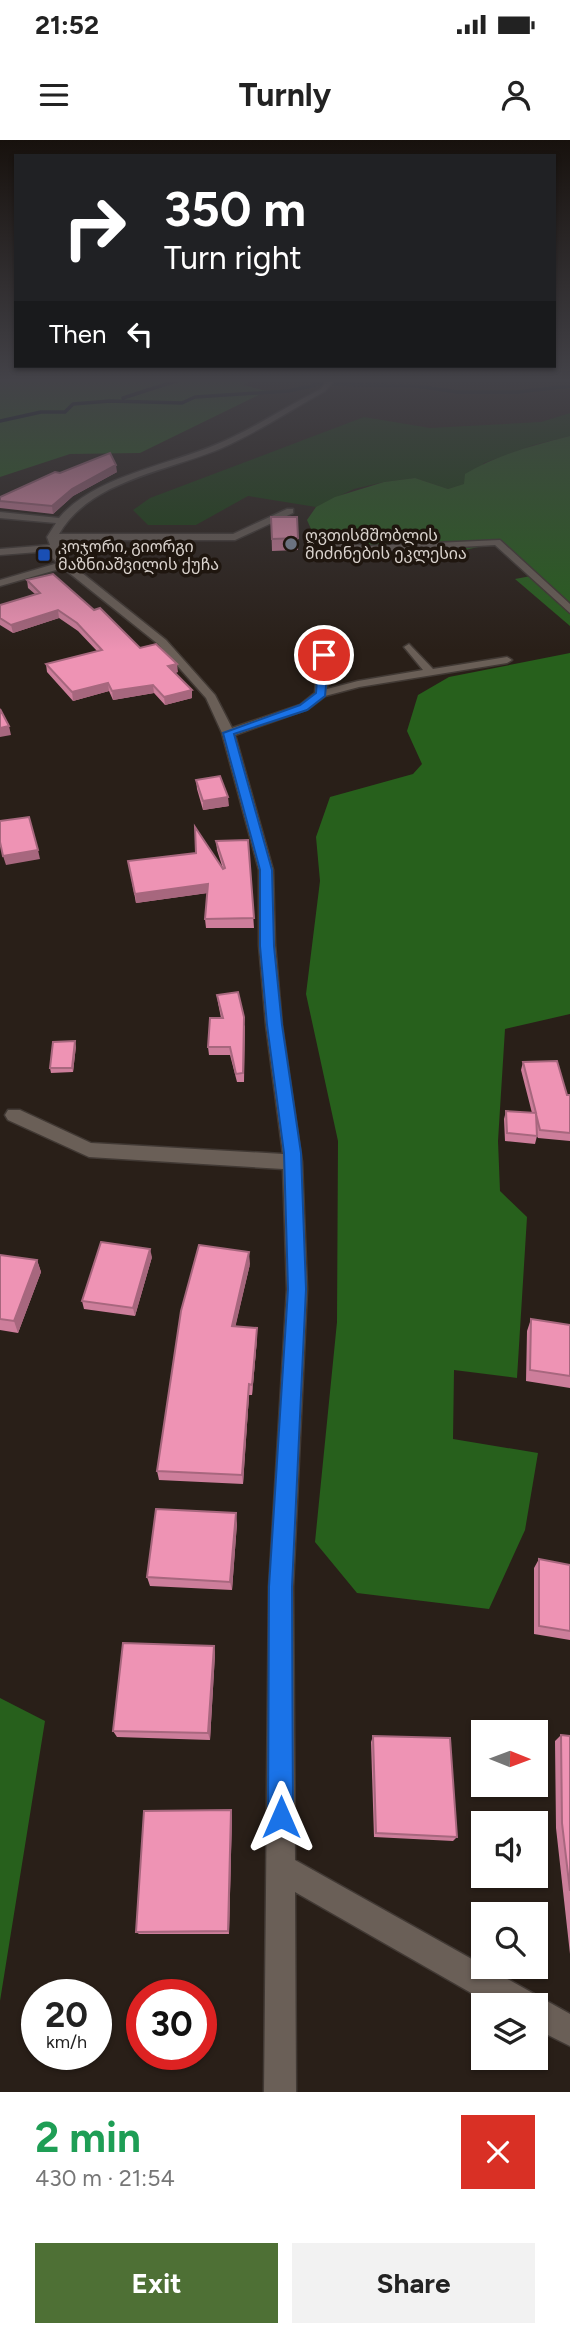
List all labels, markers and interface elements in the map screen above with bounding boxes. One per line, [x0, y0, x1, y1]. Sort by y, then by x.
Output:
text: 21:52 [35, 9, 99, 41]
icon: menu [35, 76, 73, 114]
text: Turnly [239, 76, 331, 114]
icon: person [497, 76, 535, 114]
text: 350 m [164, 179, 306, 238]
icon: right [49, 182, 140, 273]
text: Turn right [164, 239, 302, 277]
icon: left [121, 315, 159, 353]
text: Then [49, 318, 107, 350]
place label: ღვთისმშობლის მიძინების ეკლესია [305, 526, 467, 564]
marker: ღვთისმშობლის მიძინების ეკლესია [283, 536, 299, 552]
place label: კოჯორი, გიორგი მაზნიაშვილის ქუჩა [58, 537, 219, 575]
marker: კოჯორი, გიორგი მაზნიაშვილის ქუჩა [36, 547, 52, 563]
pin [294, 625, 354, 685]
icon: arrive [305, 636, 343, 674]
north arrow [471, 1720, 548, 1797]
map controls [471, 1720, 548, 2070]
position arrow [244, 1780, 318, 1854]
button: sound [471, 1811, 548, 1888]
button: search [471, 1902, 548, 1979]
speed limit sign: 30 [126, 1979, 217, 2070]
button: layers [471, 1993, 548, 2070]
text: 20 [45, 1994, 88, 2036]
text: km/h [46, 2031, 87, 2053]
text: 2 min [35, 2112, 141, 2163]
button: close [461, 2115, 535, 2189]
text: 430 m · 21:54 [35, 2164, 175, 2192]
button: Exit [35, 2243, 278, 2323]
button: Share [292, 2243, 535, 2323]

